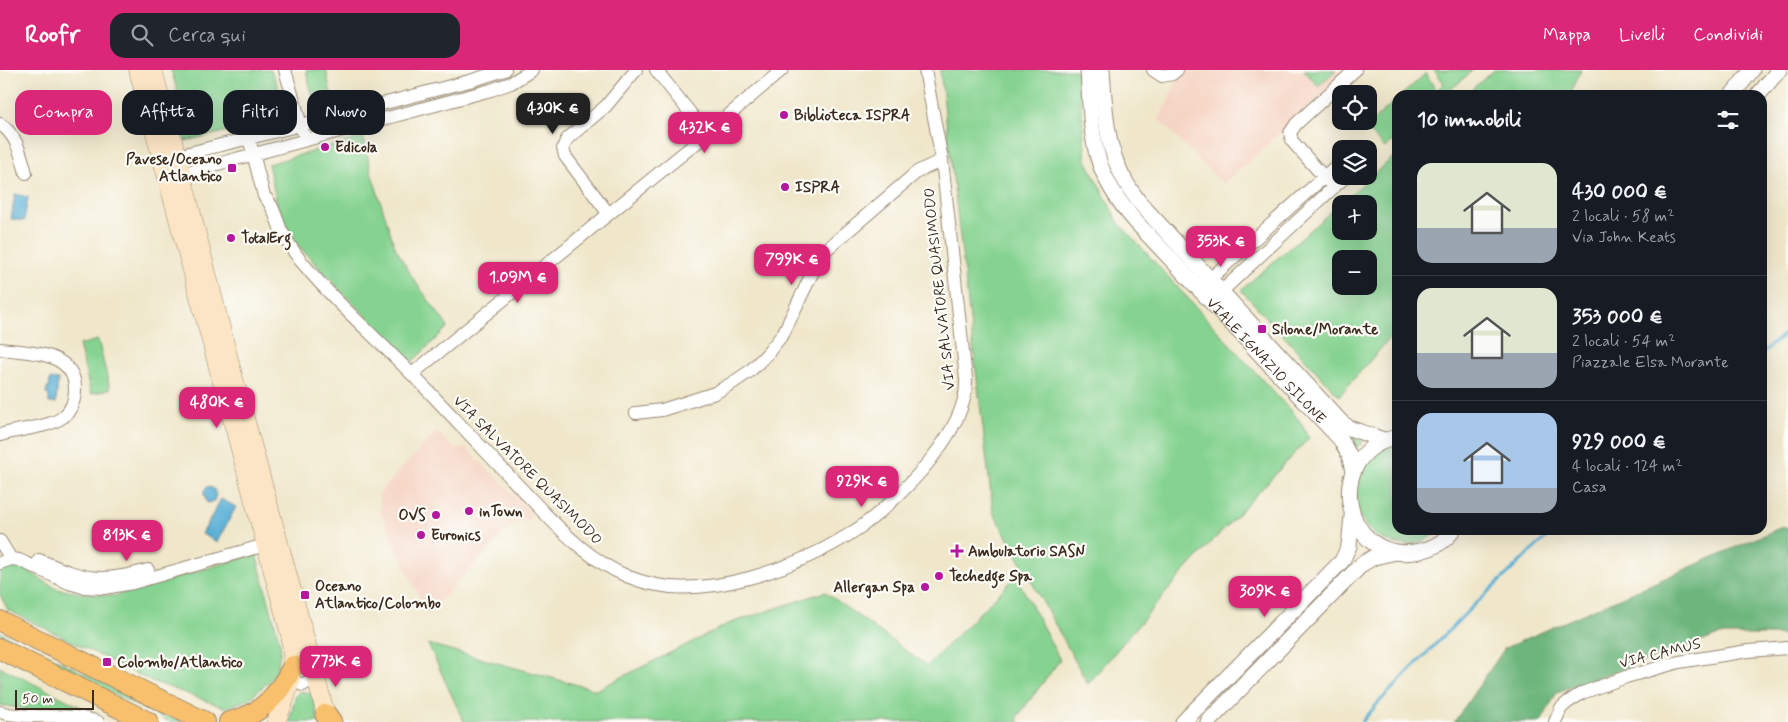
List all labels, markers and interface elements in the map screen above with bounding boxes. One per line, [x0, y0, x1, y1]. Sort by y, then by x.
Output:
search box [110, 13, 460, 58]
text: Roofr [25, 20, 80, 51]
icon: search [128, 21, 156, 49]
text: Cerca qui [168, 23, 246, 48]
text: Mappa [1543, 23, 1591, 47]
text: Livelli [1619, 23, 1665, 47]
text: Condividi [1693, 23, 1763, 47]
map controls [1332, 85, 1377, 295]
button: locate [1332, 85, 1377, 130]
chip: Compra [15, 90, 112, 135]
chip: Affitta [122, 90, 213, 135]
chip: Filtri [223, 90, 297, 135]
chip: Nuovo [307, 90, 385, 135]
pin: 430K € [512, 92, 594, 135]
text: 430K € [527, 98, 579, 119]
place label: Biblioteca ISPRA [794, 106, 911, 126]
text: 10 immobili [1417, 106, 1522, 134]
icon: filters [1714, 106, 1742, 134]
marker: Biblioteca ISPRA [778, 109, 790, 121]
pin: 432K € [664, 112, 746, 154]
text: 432K € [679, 117, 731, 138]
place label: Edicola [335, 138, 378, 158]
button: layers [1332, 140, 1377, 185]
marker: Edicola [319, 141, 331, 153]
place label: Pavese/Oceano Atlantico [126, 150, 223, 187]
marker: Pavese/Oceano Atlantico [226, 162, 238, 174]
place label: ISPRA [795, 178, 840, 198]
text: 430 000 € [1572, 178, 1667, 206]
marker: ISPRA [779, 181, 791, 193]
icon: home [1457, 183, 1517, 243]
street label: VIA SALVATORE QUASIMODO [919, 187, 961, 391]
button: + [1332, 195, 1377, 240]
text: 2 locali · 58 m² [1572, 206, 1674, 227]
pin: 353K € [1180, 226, 1262, 268]
text: Via John Keats [1572, 227, 1676, 248]
place label: TotalErg [241, 229, 291, 251]
text: 353K € [1197, 231, 1245, 252]
marker: TotalErg [225, 232, 237, 244]
pin: 799K € [751, 244, 833, 286]
text: 799K € [765, 249, 819, 270]
button: − [1332, 250, 1377, 295]
pin: 1.09M € [472, 262, 564, 304]
text: 1.09M € [489, 267, 547, 288]
street label: VIALE IGNAZIO SILONE [1201, 294, 1330, 429]
text: 353 000 € [1572, 303, 1663, 331]
icon: home [1457, 308, 1517, 368]
place label: Silone/Morante [1272, 320, 1378, 340]
marker: Silone/Morante [1256, 323, 1268, 335]
text: 2 locali · 54 m² [1572, 331, 1675, 352]
text: Piazzale Elsa Morante [1572, 352, 1729, 373]
pin: 480K € [176, 386, 258, 429]
text: 480K € [190, 392, 244, 413]
street label: VIA SALVATORE QUASIMODO [448, 392, 606, 550]
text: 929 000 € [1572, 428, 1666, 456]
icon: home [1457, 433, 1517, 493]
text: 4 locali · 124 m² [1572, 456, 1682, 477]
pin: 929K € [821, 466, 903, 508]
text: 929K € [837, 471, 887, 492]
text: Casa [1572, 477, 1607, 498]
place label: inTown [479, 502, 523, 522]
marker: inTown [463, 505, 475, 517]
place label: OVS [399, 506, 426, 526]
marker: OVS [430, 509, 442, 521]
pin: 813K € [86, 520, 168, 562]
text: 813K € [103, 525, 151, 546]
place label: Euronics [431, 526, 481, 546]
marker: Euronics [415, 529, 427, 541]
place label: Ambulatorio SASN [968, 542, 1085, 562]
marker: Ambulatorio SASN [950, 544, 964, 558]
place label: Techedge Spa [949, 567, 1033, 589]
marker: Techedge Spa [933, 570, 945, 582]
pin: 309K € [1224, 576, 1306, 618]
place label: Oceano Atlantico/Colombo [315, 577, 441, 614]
place label: Allergan Spa [834, 578, 915, 599]
marker: Allergan Spa [919, 581, 931, 593]
text: 309K € [1240, 581, 1290, 602]
marker: Oceano Atlantico/Colombo [299, 589, 311, 601]
street label: VIA CAMUS [1617, 634, 1704, 674]
pin: 773K € [295, 646, 377, 688]
text: 773K € [311, 651, 361, 672]
place label: Colombo/Atlantico [117, 653, 243, 673]
marker: Colombo/Atlantico [101, 656, 113, 668]
scale bar [15, 687, 94, 710]
text: 50 m [22, 690, 53, 708]

